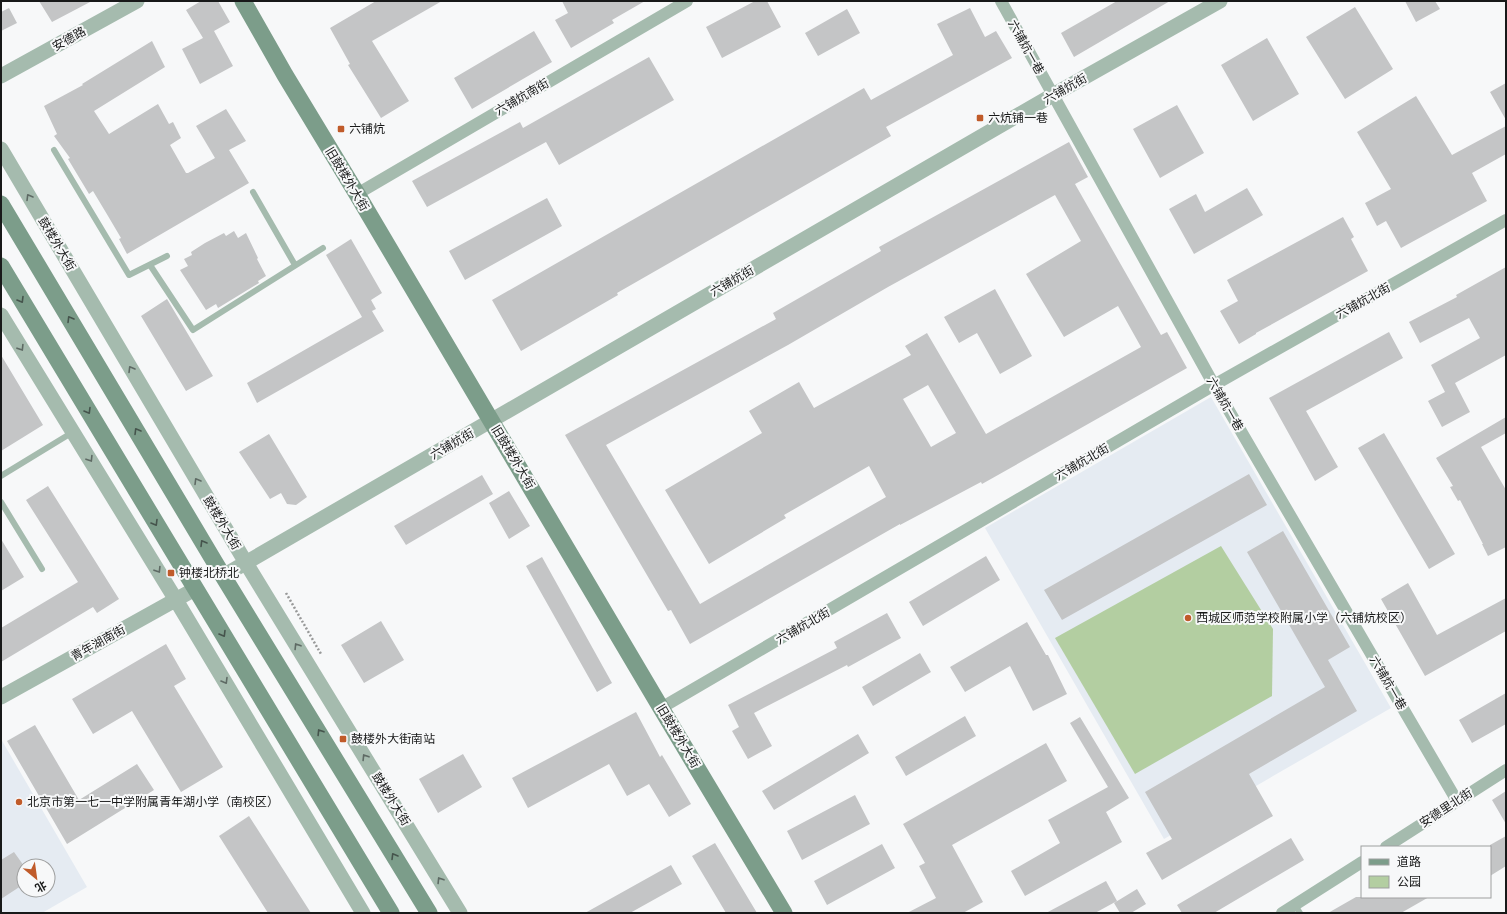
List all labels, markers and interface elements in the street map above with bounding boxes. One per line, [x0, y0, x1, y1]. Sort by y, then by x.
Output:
street label: 六铺炕一巷 [1005, 17, 1047, 77]
street label: 安德路 [50, 24, 88, 54]
street label: 六铺炕街 [1041, 71, 1089, 107]
street label: 六铺炕南街 [493, 76, 551, 118]
place label: 六炕铺一巷 [988, 111, 1048, 125]
marker: 六炕铺一巷 [975, 113, 985, 123]
place label: 六铺炕 [349, 122, 385, 136]
marker: 六铺炕 [336, 124, 346, 134]
street label: 旧鼓楼外大街 [322, 145, 372, 213]
one-way arrow [27, 194, 34, 201]
street label: 鼓楼外大街 [36, 215, 78, 273]
street label: 六铺炕街 [708, 263, 756, 299]
street label: 六铺炕北街 [1333, 280, 1393, 322]
one-way arrow [17, 296, 24, 303]
one-way arrow [67, 316, 75, 323]
one-way arrow [17, 344, 24, 351]
one-way arrow [128, 367, 136, 374]
street label: 六铺炕一巷 [1204, 375, 1246, 433]
one-way arrow [84, 407, 91, 414]
street label: 旧鼓楼外大街 [488, 423, 538, 491]
street label: 六铺炕街 [428, 426, 476, 462]
one-way arrow [134, 428, 141, 435]
street label: 六铺炕北街 [1053, 441, 1111, 483]
one-way arrow [85, 455, 92, 462]
one-way arrow [195, 478, 202, 485]
street label: 鼓楼外大街 [201, 494, 243, 552]
one-way arrow [151, 519, 158, 526]
one-way arrow [201, 540, 208, 547]
one-way arrow [153, 566, 160, 573]
place label: 钟楼北桥北 [179, 566, 239, 580]
marker: 钟楼北桥北 [166, 568, 176, 578]
street label: 六铺炕北街 [774, 605, 832, 647]
place label: 西城区师范学校附属小学（六铺炕校区） [1196, 611, 1412, 625]
marker: 西城区师范学校附属小学（六铺炕校区） [1183, 613, 1193, 623]
street label: 青年湖南街 [68, 622, 128, 664]
one-way arrow [218, 630, 225, 637]
one-way arrow [294, 643, 301, 650]
street label: 六铺炕一巷 [1367, 654, 1409, 712]
one-way arrow [220, 677, 227, 684]
street label: 旧鼓楼外大街 [653, 702, 703, 770]
one-way arrow [318, 730, 325, 737]
place label: 鼓楼外大街南站 [351, 732, 435, 746]
marker: 鼓楼外大街南站 [338, 734, 348, 744]
one-way arrow [362, 754, 369, 761]
street label: 鼓楼外大街 [369, 770, 413, 828]
street label: 安德里北街 [1417, 786, 1475, 830]
place label: 北京市第一七一中学附属青年湖小学（南校区） [27, 795, 279, 809]
marker: 北京市第一七一中学附属青年湖小学（南校区） [14, 797, 24, 807]
legend [1361, 846, 1491, 898]
one-way arrow [392, 853, 399, 860]
text: 道路 [1397, 855, 1421, 869]
north arrow [16, 858, 56, 898]
text: 公园 [1397, 875, 1421, 889]
one-way arrow [437, 877, 445, 884]
text: 北 [33, 878, 49, 895]

